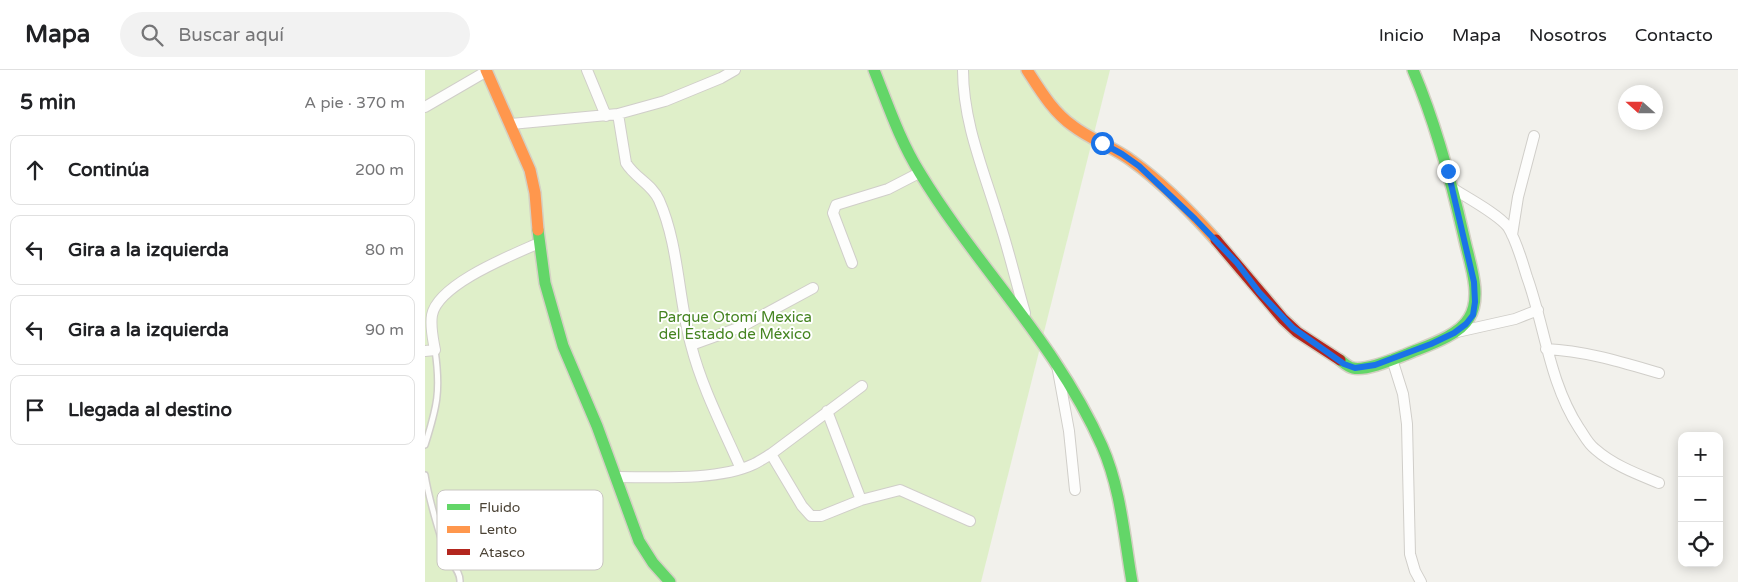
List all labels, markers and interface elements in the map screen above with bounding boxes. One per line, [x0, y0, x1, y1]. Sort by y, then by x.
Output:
search box [120, 12, 470, 57]
text: Mapa [25, 20, 90, 49]
icon: search [138, 21, 166, 49]
text: Buscar aquí [178, 24, 284, 46]
text: Inicio [1379, 24, 1424, 46]
text: Mapa [1452, 24, 1501, 46]
text: Nosotros [1529, 24, 1607, 46]
text: Contacto [1635, 24, 1713, 46]
north arrow [1618, 85, 1663, 130]
text: 5 min [20, 90, 76, 115]
text: A pie · 370 m [304, 93, 405, 113]
route start [1091, 132, 1114, 155]
icon: ahead [21, 156, 49, 184]
text: Continúa [68, 159, 150, 181]
text: 200 m [355, 160, 404, 180]
route end [1437, 160, 1460, 183]
icon: left [21, 236, 49, 264]
text: Gira a la izquierda [68, 239, 229, 261]
text: 80 m [365, 240, 404, 260]
park label: Parque Otomí Mexica del Estado de México [658, 308, 812, 343]
icon: left [21, 316, 49, 344]
text: Gira a la izquierda [68, 319, 229, 341]
text: 90 m [365, 320, 404, 340]
icon: arrive [21, 396, 49, 424]
text: Llegada al destino [68, 399, 232, 421]
map controls [1678, 432, 1723, 567]
button: + [1678, 432, 1723, 477]
button: − [1678, 477, 1723, 522]
legend [437, 490, 603, 570]
text: Fluido [479, 499, 520, 516]
text: Lento [479, 521, 517, 538]
button: locate [1678, 522, 1723, 567]
text: Atasco [479, 544, 525, 561]

